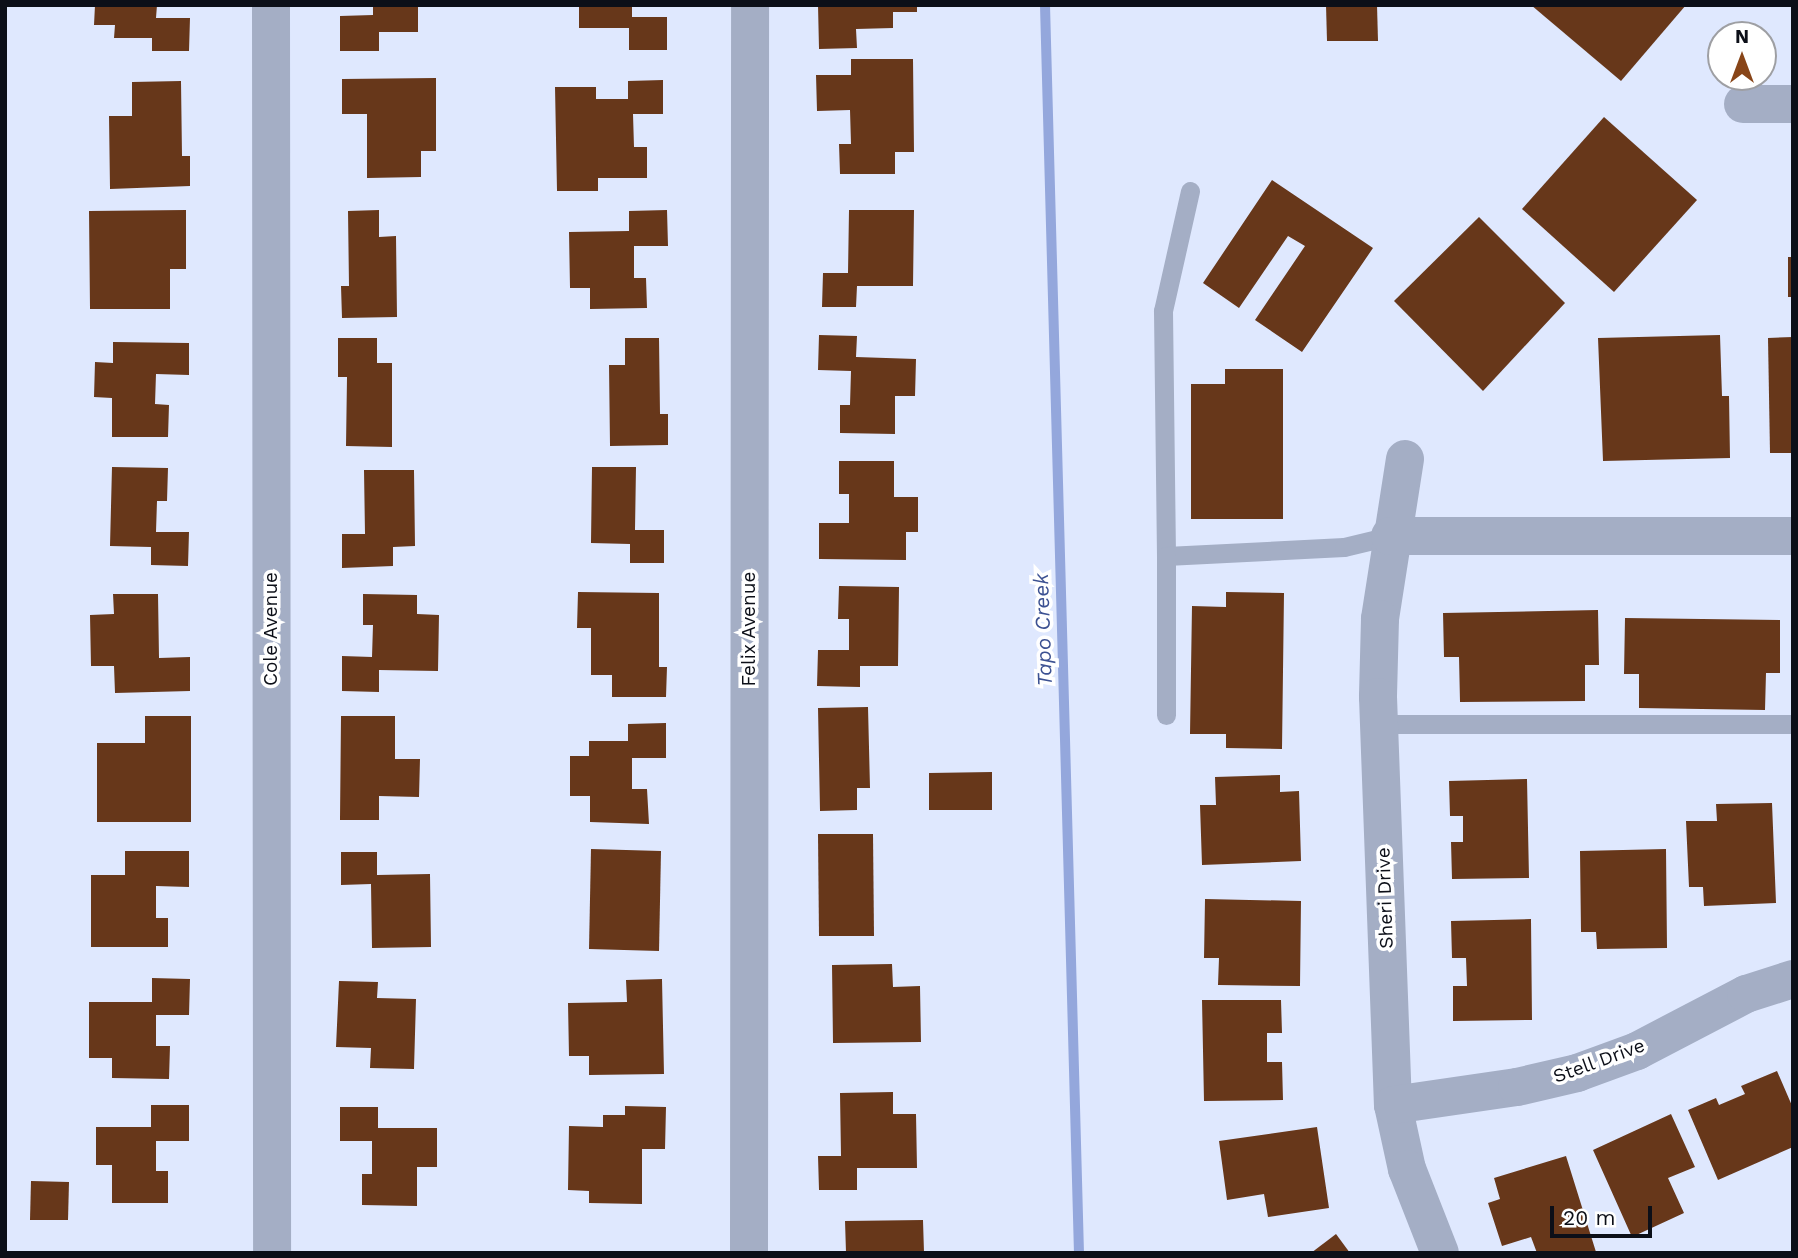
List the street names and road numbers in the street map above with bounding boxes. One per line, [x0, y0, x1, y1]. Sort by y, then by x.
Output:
street label: Felix Avenue [738, 571, 760, 687]
street label: Cole Avenue [260, 572, 282, 686]
street label: Sheri Drive [1372, 847, 1398, 949]
street label: Stell Drive [1550, 1034, 1648, 1088]

